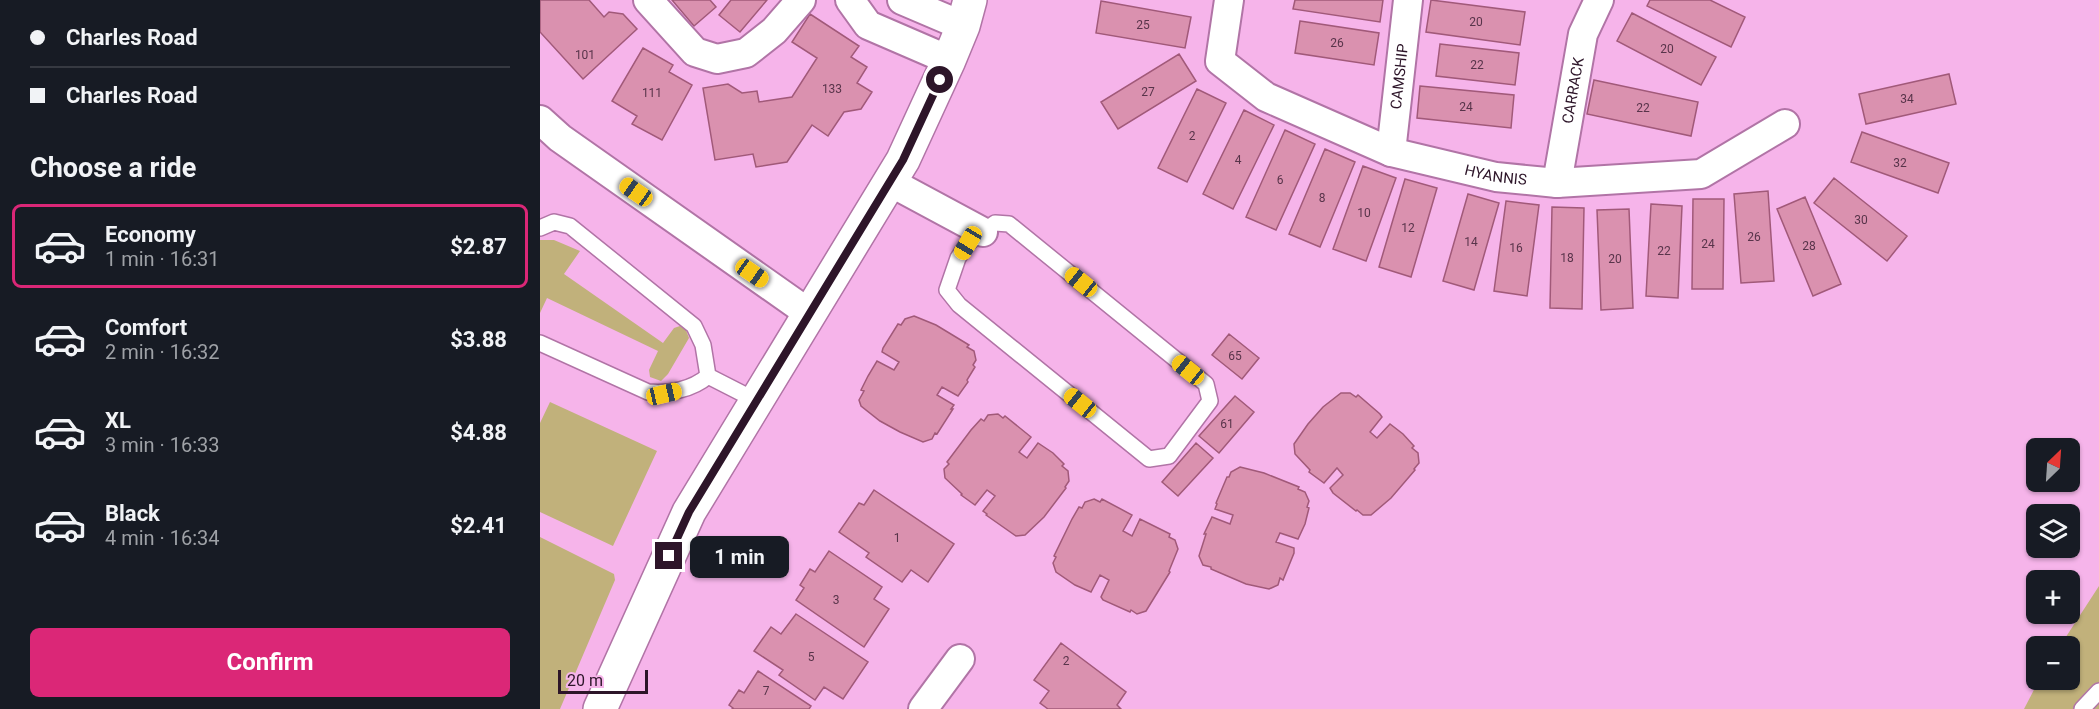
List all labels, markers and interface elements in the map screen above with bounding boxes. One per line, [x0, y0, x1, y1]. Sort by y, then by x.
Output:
house number: 20 [1469, 15, 1483, 29]
house number: 25 [1136, 18, 1150, 32]
text: Charles Road [66, 25, 198, 50]
house number: 26 [1330, 36, 1344, 50]
house number: 20 [1660, 42, 1674, 56]
street label: CAMSHIP [1387, 43, 1412, 110]
house number: 101 [575, 48, 595, 62]
street label: CARRACK [1559, 55, 1588, 125]
house number: 22 [1470, 58, 1484, 72]
route start [926, 66, 953, 93]
house number: 133 [822, 82, 842, 96]
text: Charles Road [66, 83, 198, 108]
house number: 27 [1141, 85, 1155, 99]
house number: 111 [642, 86, 662, 100]
house number: 34 [1900, 92, 1914, 106]
house number: 24 [1459, 100, 1473, 114]
house number: 22 [1636, 101, 1650, 115]
house number: 2 [1189, 129, 1196, 143]
text: Choose a ride [30, 152, 196, 184]
house number: 4 [1235, 153, 1242, 167]
house number: 32 [1893, 156, 1907, 170]
street label: HYANNIS [1463, 161, 1528, 189]
house number: 6 [1277, 173, 1284, 187]
car [616, 174, 656, 210]
house number: 8 [1319, 191, 1326, 205]
house number: 10 [1357, 206, 1371, 220]
house number: 30 [1854, 213, 1868, 227]
icon: car [33, 219, 87, 273]
house number: 12 [1401, 221, 1415, 235]
text: Economy [105, 222, 196, 247]
car [951, 223, 985, 263]
house number: 26 [1747, 230, 1761, 244]
text: $2.87 [450, 234, 507, 259]
house number: 14 [1464, 235, 1478, 249]
house number: 24 [1701, 237, 1715, 251]
house number: 28 [1802, 239, 1816, 253]
house number: 16 [1509, 241, 1523, 255]
house number: 22 [1657, 244, 1671, 258]
text: 1 min · 16:31 [105, 247, 220, 271]
house number: 18 [1560, 251, 1574, 265]
house number: 20 [1608, 252, 1622, 266]
car [732, 255, 772, 291]
car [1061, 264, 1101, 300]
icon: car [33, 312, 87, 366]
text: Comfort [105, 315, 187, 340]
text: $3.88 [450, 327, 507, 352]
text: 2 min · 16:32 [105, 340, 220, 364]
house number: 65 [1228, 349, 1242, 363]
car [1168, 352, 1208, 388]
car [644, 381, 684, 407]
car [1060, 385, 1100, 421]
icon: car [33, 405, 87, 459]
text: XL [105, 408, 131, 433]
house number: 61 [1220, 417, 1234, 431]
text: $4.88 [450, 420, 507, 445]
text: 3 min · 16:33 [105, 433, 220, 457]
north arrow [2026, 438, 2080, 492]
map controls [2026, 438, 2080, 690]
icon: car [33, 498, 87, 552]
text: Black [105, 501, 160, 526]
button: layers [2026, 504, 2080, 558]
text: $2.41 [450, 513, 507, 538]
text: 4 min · 16:34 [105, 526, 220, 550]
house number: 1 [894, 531, 900, 545]
callout: 1 min [690, 535, 789, 577]
route end [655, 542, 682, 569]
text: 1 min [714, 545, 765, 569]
button: + [2026, 570, 2080, 624]
house number: 3 [833, 593, 839, 607]
button: Confirm [30, 628, 510, 697]
button: − [2026, 636, 2080, 690]
house number: 5 [808, 650, 815, 664]
house number: 2 [1063, 654, 1070, 668]
scale bar [558, 667, 648, 694]
text: 20 m [567, 671, 603, 690]
house number: 7 [763, 684, 770, 698]

